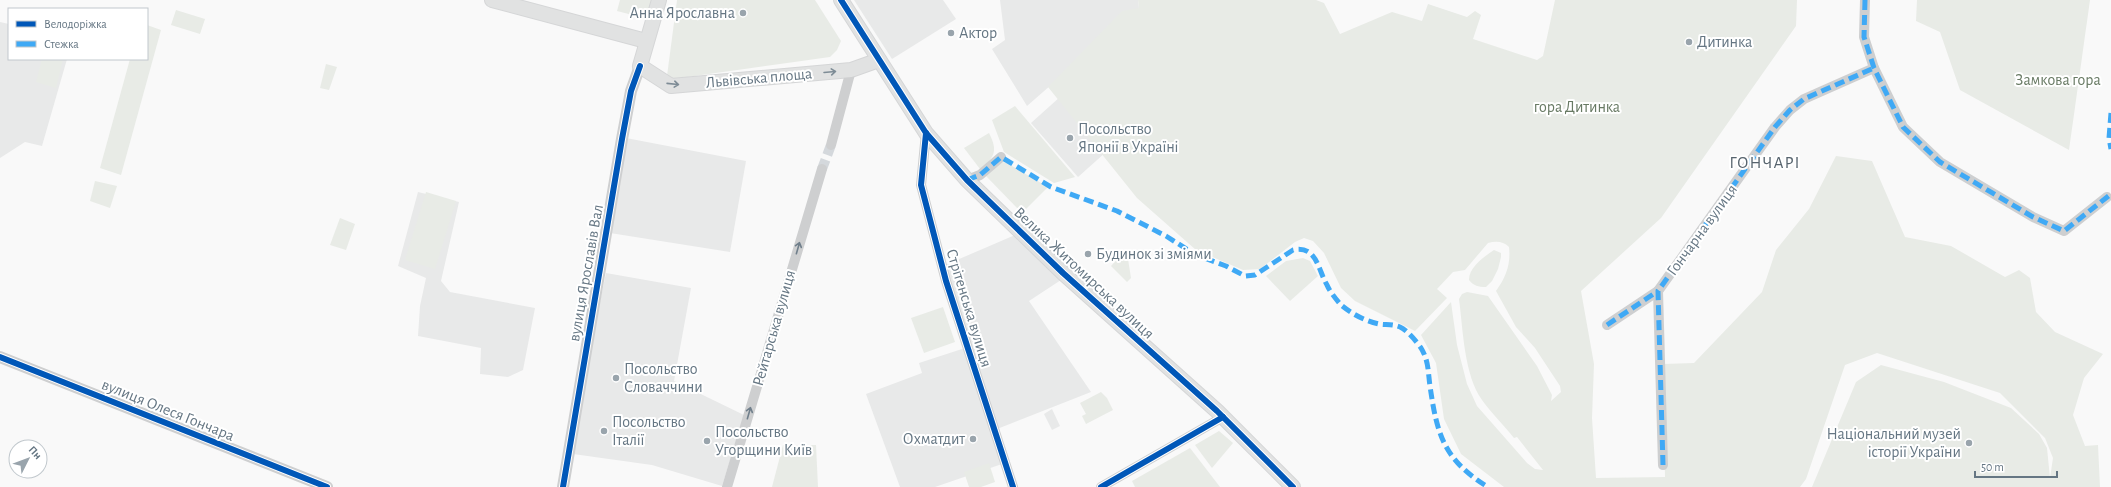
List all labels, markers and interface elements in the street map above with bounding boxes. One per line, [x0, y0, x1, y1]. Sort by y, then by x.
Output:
place label: Анна Ярославна [630, 5, 735, 21]
legend [8, 8, 148, 60]
marker: Анна Ярославна [738, 8, 748, 18]
text: Велодоріжка [44, 18, 107, 30]
place label: Актор [959, 25, 997, 41]
marker: Актор [946, 28, 956, 38]
place label: Дитинка [1697, 34, 1752, 50]
marker: Дитинка [1684, 37, 1694, 47]
text: Стежка [44, 38, 79, 50]
street label: Львівська площа [705, 65, 813, 91]
one-way arrow [823, 68, 836, 75]
park label: Замкова гора [2015, 72, 2101, 88]
one-way arrow [666, 80, 679, 88]
park label: гора Дитинка [1534, 99, 1620, 115]
place label: Посольство Японії в Україні [1078, 121, 1178, 155]
marker: Посольство Японії в Україні [1065, 133, 1075, 143]
district label: ГОНЧАРІ [1729, 154, 1801, 171]
street label: Гончарна вулиця [1664, 182, 1741, 279]
street label: вулиця Ярославів Вал [566, 203, 607, 343]
street label: Велика Житомирська вулиця [1010, 204, 1157, 343]
one-way arrow [795, 241, 802, 254]
place label: Будинок зі зміями [1096, 246, 1212, 263]
street label: Стрітенська вулиця [942, 247, 995, 369]
marker: Будинок зі зміями [1083, 249, 1093, 259]
street label: Рейтарська вулиця [750, 268, 799, 388]
place label: Посольство Словаччини [624, 361, 703, 395]
marker: Посольство Словаччини [611, 373, 621, 383]
street label: вулиця Олеся Гончара [99, 376, 237, 445]
one-way arrow [746, 406, 753, 419]
place label: Посольство Італії [612, 414, 686, 448]
place label: Посольство Угорщини Київ [715, 424, 812, 458]
marker: Посольство Італії [599, 426, 609, 436]
place label: Національний музей історії України [1827, 426, 1961, 460]
place label: Охматдит [903, 431, 965, 447]
marker: Охматдит [968, 434, 978, 444]
marker: Посольство Угорщини Київ [702, 436, 712, 446]
marker: Національний музей історії України [1964, 438, 1974, 448]
north arrow [8, 439, 48, 479]
text: Пн [26, 444, 44, 461]
scale bar [1975, 453, 2057, 479]
text: 50 m [1981, 461, 2004, 473]

